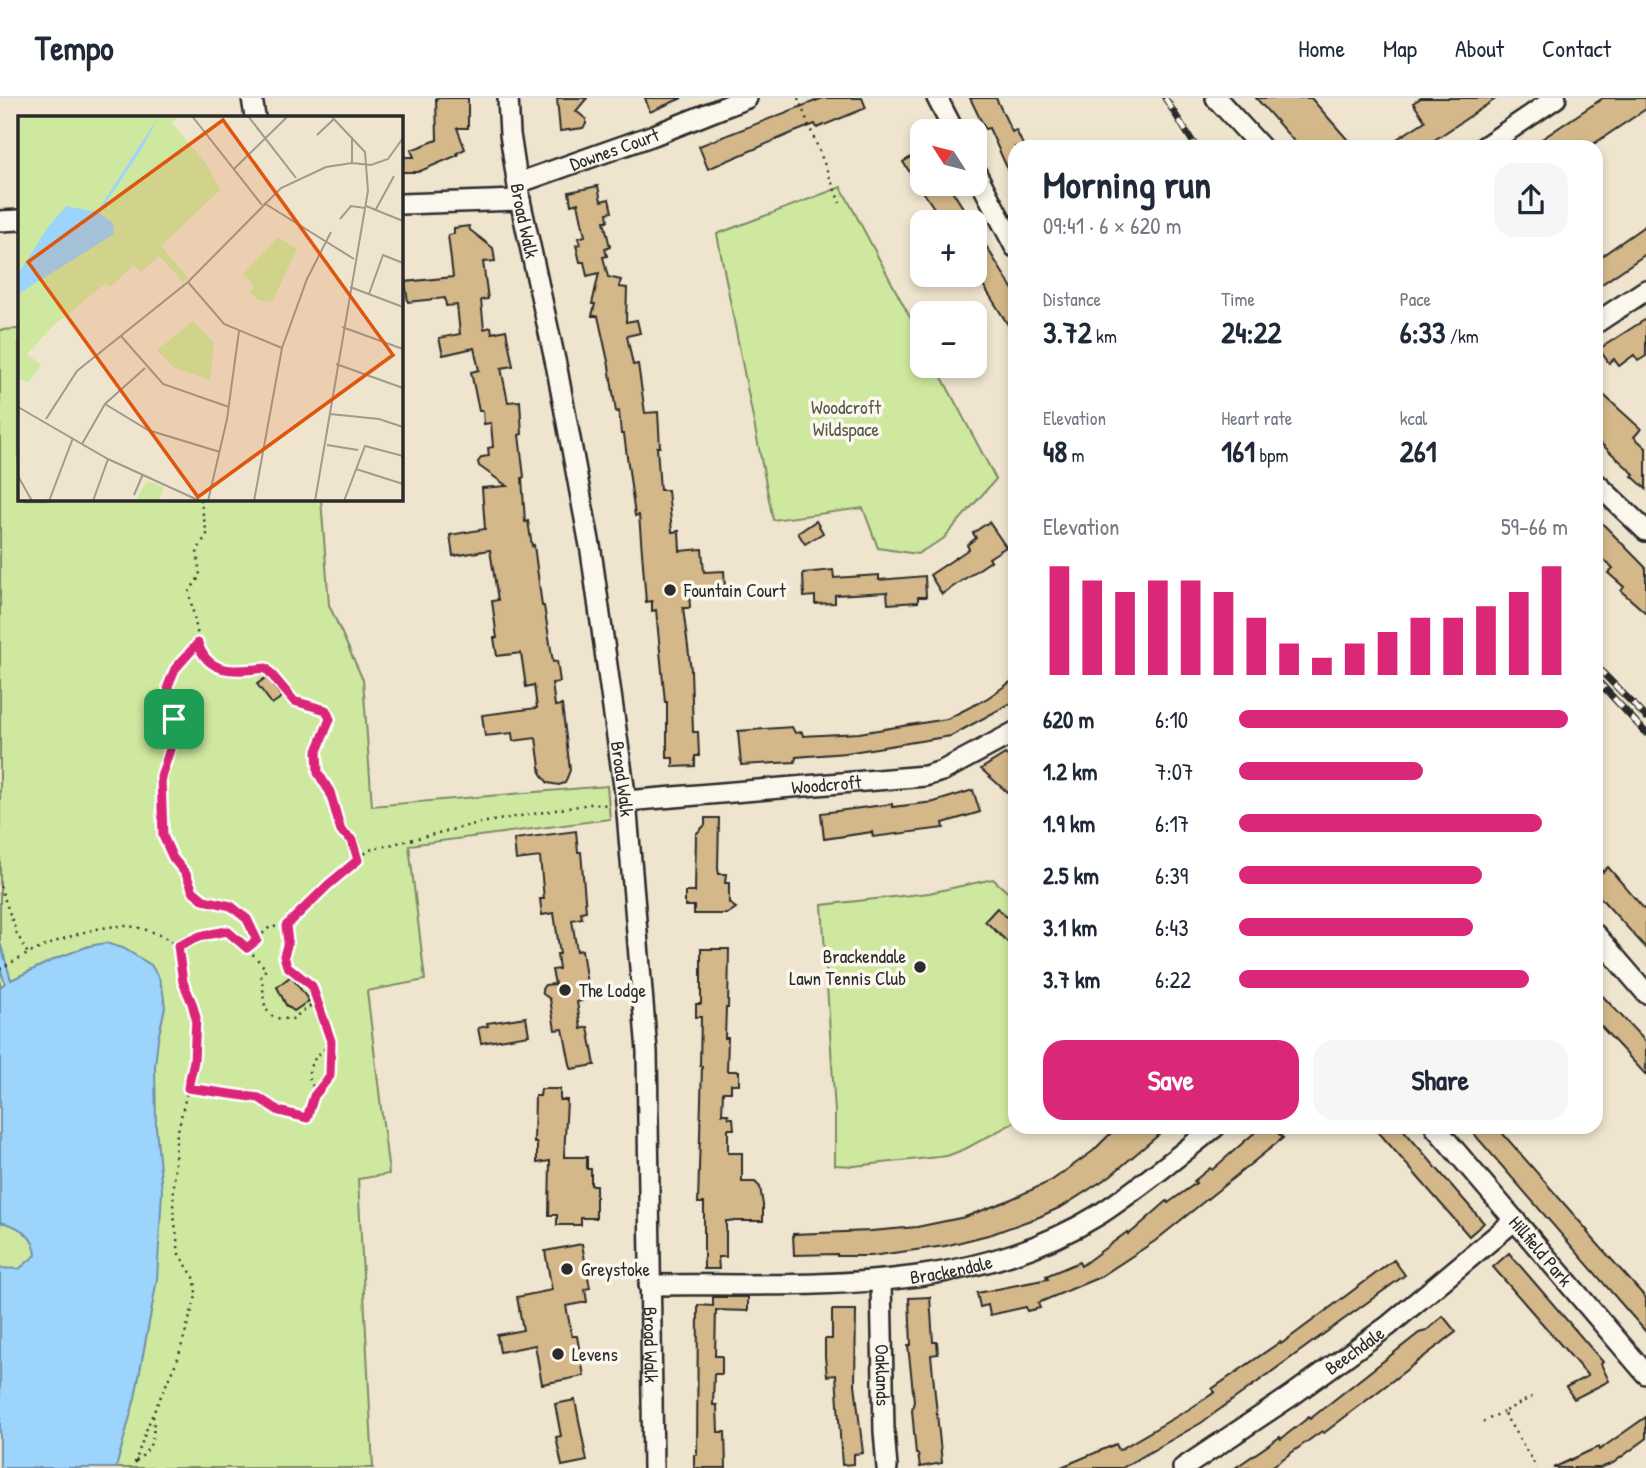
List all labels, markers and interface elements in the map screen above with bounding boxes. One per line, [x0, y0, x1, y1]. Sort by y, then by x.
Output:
text: Tempo [35, 26, 113, 70]
text: Home [1298, 32, 1345, 64]
text: Map [1383, 32, 1417, 64]
text: About [1455, 32, 1504, 64]
text: Contact [1542, 32, 1611, 64]
inset map [18, 116, 402, 500]
north arrow [910, 119, 987, 196]
map controls [910, 119, 987, 378]
street label: Downes Court [566, 121, 663, 177]
text: Morning run [1043, 158, 1211, 210]
button: share [1494, 163, 1568, 237]
street label: Broad Walk [505, 181, 545, 261]
button: + [910, 210, 987, 287]
text: 09:41 · 6 × 620 m [1043, 210, 1181, 241]
text: Distance [1043, 286, 1101, 312]
text: Time [1221, 286, 1255, 312]
text: Pace [1400, 286, 1431, 312]
button: − [910, 301, 987, 378]
text: 3.72 [1043, 312, 1092, 352]
text: 24:22 [1221, 312, 1282, 352]
text: 6:33 [1400, 312, 1445, 352]
text: km [1092, 323, 1117, 349]
text: /km [1445, 323, 1479, 349]
park label: Woodcroft Wildspace [811, 394, 882, 442]
text: Elevation [1043, 405, 1106, 431]
text: Heart rate [1221, 405, 1292, 431]
text: kcal [1400, 405, 1427, 431]
text: 48 [1043, 431, 1067, 471]
text: 161 [1221, 431, 1255, 471]
text: 261 [1400, 431, 1437, 471]
text: m [1067, 442, 1085, 468]
text: bpm [1255, 442, 1288, 468]
text: Elevation [1043, 511, 1119, 542]
text: 59–66 m [1501, 511, 1568, 542]
place label: Fountain Court [683, 577, 786, 603]
marker: Fountain Court [662, 582, 678, 598]
pin [144, 689, 204, 749]
icon: arrive [155, 700, 193, 738]
text: 620 m [1043, 704, 1094, 735]
text: 6:10 [1155, 704, 1188, 735]
street label: Broad Walk [605, 739, 640, 818]
text: 1.2 km [1043, 756, 1098, 787]
text: 7:07 [1155, 756, 1193, 787]
street label: Woodcroft [790, 768, 863, 800]
text: 1.9 km [1043, 808, 1095, 839]
text: 6:17 [1155, 808, 1189, 839]
text: 2.5 km [1043, 860, 1099, 891]
text: 6:39 [1155, 860, 1188, 891]
text: 3.1 km [1043, 912, 1097, 943]
text: 6:43 [1155, 912, 1188, 943]
place label: Brackendale Lawn Tennis Club [789, 943, 906, 991]
marker: Brackendale Lawn Tennis Club [912, 959, 928, 975]
text: 3.7 km [1043, 964, 1100, 995]
text: 6:22 [1155, 964, 1191, 995]
place label: The Lodge [579, 977, 646, 1003]
marker: The Lodge [557, 982, 573, 998]
button: Save [1043, 1040, 1299, 1120]
button: Share [1313, 1040, 1568, 1120]
street label: Hillfield Park [1503, 1210, 1579, 1292]
street label: Brackendale [908, 1248, 996, 1290]
place label: Greystoke [581, 1256, 650, 1282]
marker: Greystoke [559, 1261, 575, 1277]
street label: Broad Walk [638, 1306, 665, 1383]
street label: Beechdale [1319, 1320, 1390, 1381]
place label: Levens [572, 1341, 618, 1367]
street label: Oaklands [869, 1344, 896, 1406]
marker: Levens [550, 1346, 566, 1362]

